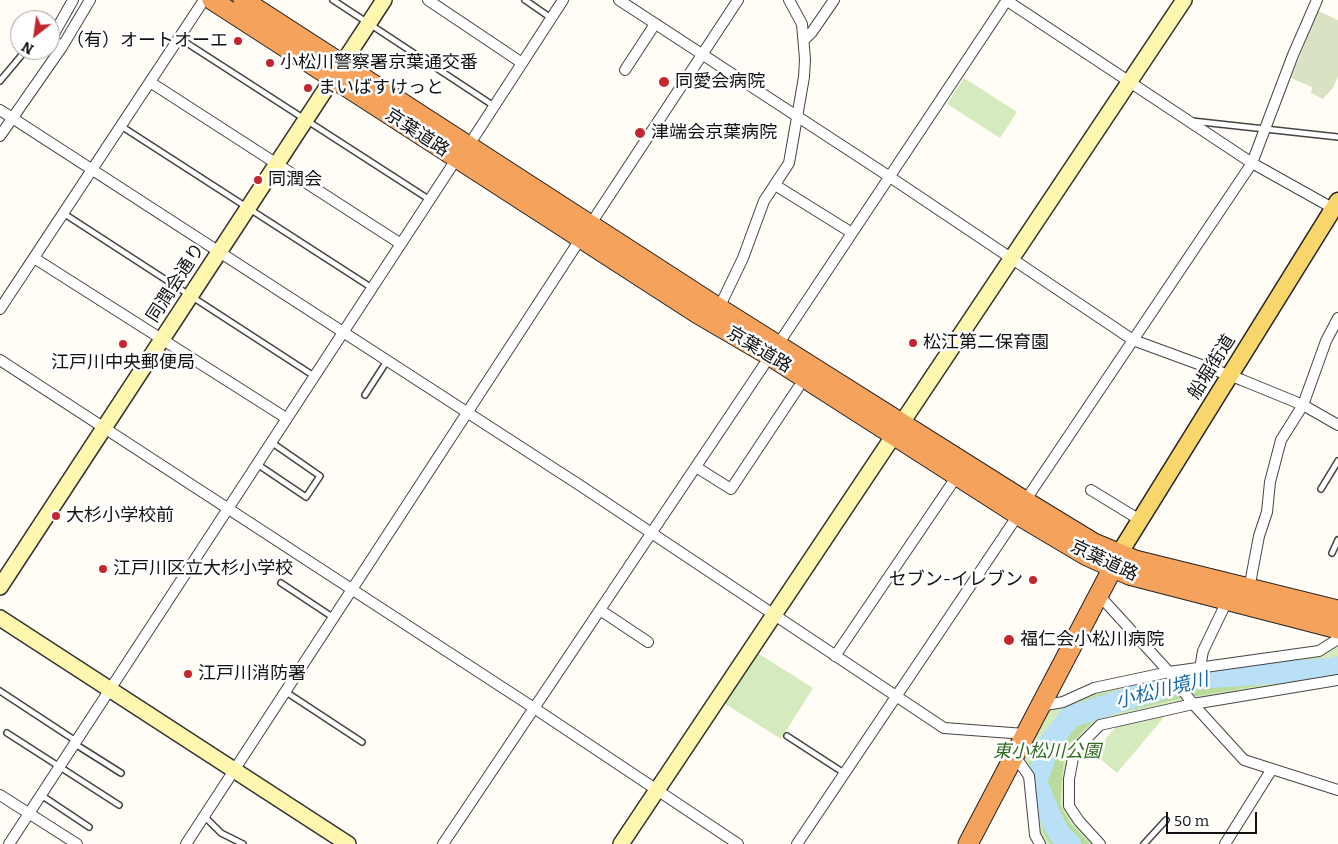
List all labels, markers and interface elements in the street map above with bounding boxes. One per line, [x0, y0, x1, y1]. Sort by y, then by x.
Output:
north arrow [10, 10, 60, 60]
place label: （有）オートオーエ [66, 30, 228, 52]
marker: （有）オートオーエ [232, 35, 244, 47]
text: N [19, 37, 37, 58]
place label: 小松川警察署京葉通交番 [280, 52, 478, 74]
marker: 小松川警察署京葉通交番 [264, 57, 276, 69]
place label: 同愛会病院 [675, 71, 765, 93]
marker: 同愛会病院 [657, 75, 671, 89]
place label: まいばすけっと [318, 77, 444, 99]
marker: まいばすけっと [302, 82, 314, 94]
street label: 京葉道路 [381, 104, 453, 162]
place label: 津端会京葉病院 [651, 122, 777, 144]
marker: 津端会京葉病院 [633, 126, 647, 140]
place label: 同潤会 [268, 169, 322, 191]
marker: 同潤会 [252, 174, 264, 186]
street label: 同潤会通り [142, 239, 210, 327]
street label: 京葉道路 [723, 322, 795, 378]
street label: 船堀街道 [1184, 331, 1240, 403]
place label: 松江第二保育園 [923, 332, 1049, 354]
marker: 松江第二保育園 [907, 337, 919, 349]
marker: 江戸川中央郵便局 [117, 338, 129, 350]
place label: 江戸川中央郵便局 [51, 352, 195, 374]
place label: 大杉小学校前 [66, 505, 174, 527]
marker: 大杉小学校前 [50, 510, 62, 522]
street label: 京葉道路 [1067, 536, 1141, 586]
place label: 江戸川区立大杉小学校 [113, 558, 293, 580]
marker: 江戸川区立大杉小学校 [97, 563, 109, 575]
place label: セブン-イレブン [889, 569, 1023, 591]
marker: セブン-イレブン [1027, 574, 1039, 586]
place label: 福仁会小松川病院 [1020, 629, 1164, 651]
marker: 福仁会小松川病院 [1002, 633, 1016, 647]
place label: 江戸川消防署 [198, 663, 306, 685]
marker: 江戸川消防署 [182, 668, 194, 680]
water label: 小松川境川 [1113, 668, 1211, 714]
park label: 東小松川公園 [993, 741, 1101, 763]
scale bar [1168, 802, 1259, 834]
text: 50 m [1174, 812, 1209, 830]

